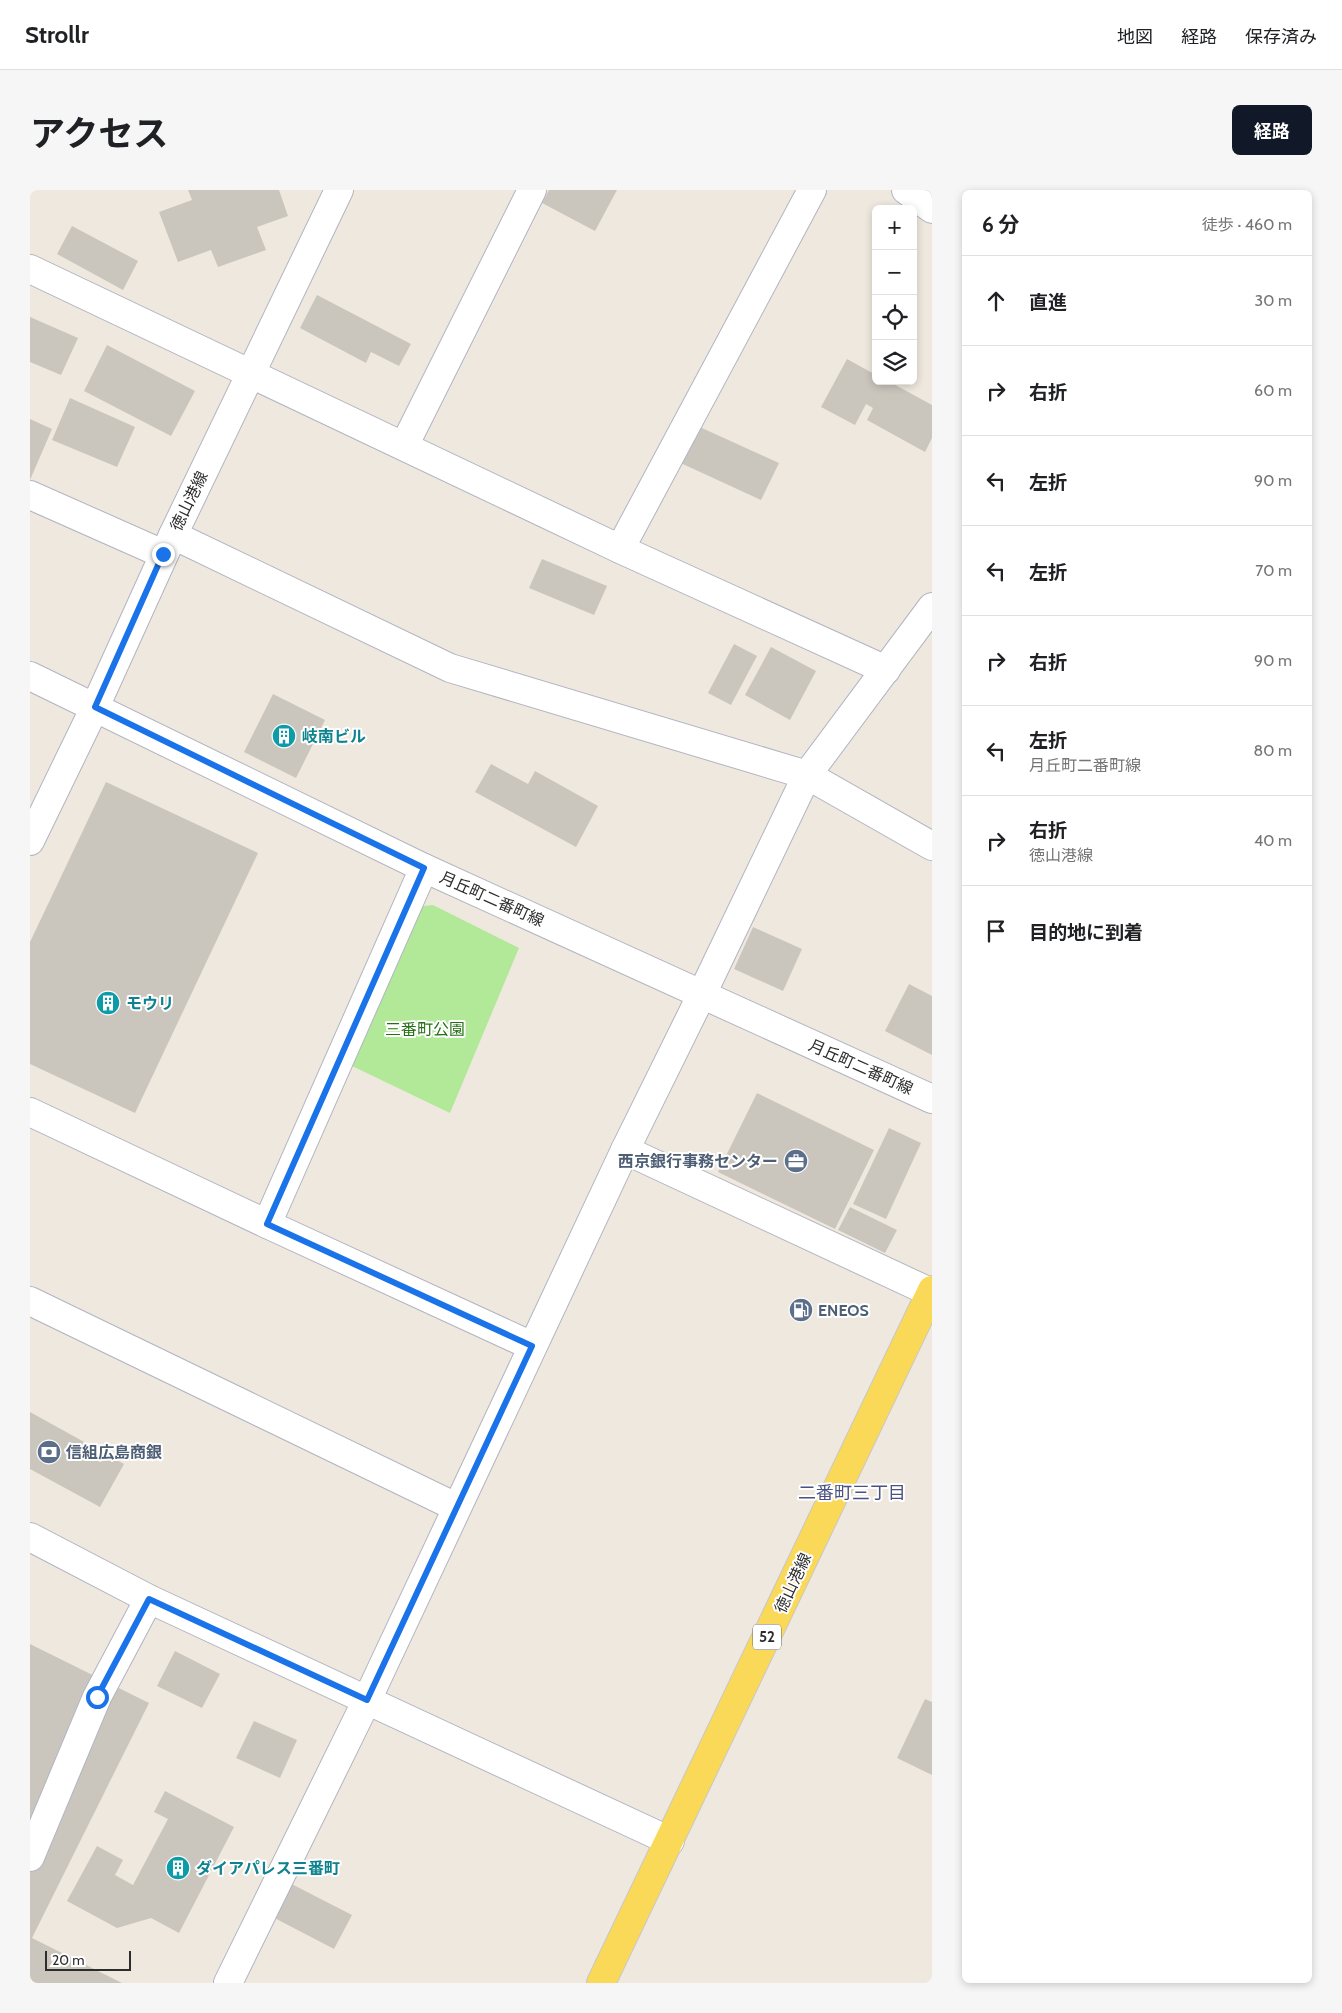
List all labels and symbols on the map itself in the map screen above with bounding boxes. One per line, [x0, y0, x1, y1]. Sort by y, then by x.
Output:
street label: 徳山港線 [166, 468, 212, 534]
route end [152, 543, 175, 566]
building icon: 岐南ビル [271, 723, 297, 749]
place label: 岐南ビル [302, 727, 366, 746]
street label: 月丘町二番町線 [437, 868, 547, 930]
building icon: モウリ [95, 990, 121, 1016]
place label: モウリ [126, 994, 174, 1013]
park label: 三番町公園 [385, 1020, 465, 1039]
street label: 月丘町二番町線 [806, 1036, 916, 1098]
office icon: 西京銀行事務センター [783, 1148, 809, 1174]
place label: 西京銀行事務センター [618, 1152, 778, 1171]
fuel station icon: ENEOS [788, 1297, 814, 1323]
place label: ENEOS [818, 1301, 869, 1320]
bank icon: 信組広島商銀 [36, 1439, 62, 1465]
place label: 信組広島商銀 [65, 1443, 162, 1462]
district label: 二番町三丁目 [798, 1482, 906, 1504]
street label: 徳山港線 [771, 1550, 815, 1616]
road number: 52 [753, 1624, 781, 1650]
route start [86, 1686, 109, 1709]
building icon: ダイアパレス三番町 [165, 1855, 191, 1881]
place label: ダイアパレス三番町 [196, 1859, 340, 1878]
scale bar [45, 1948, 131, 1971]

